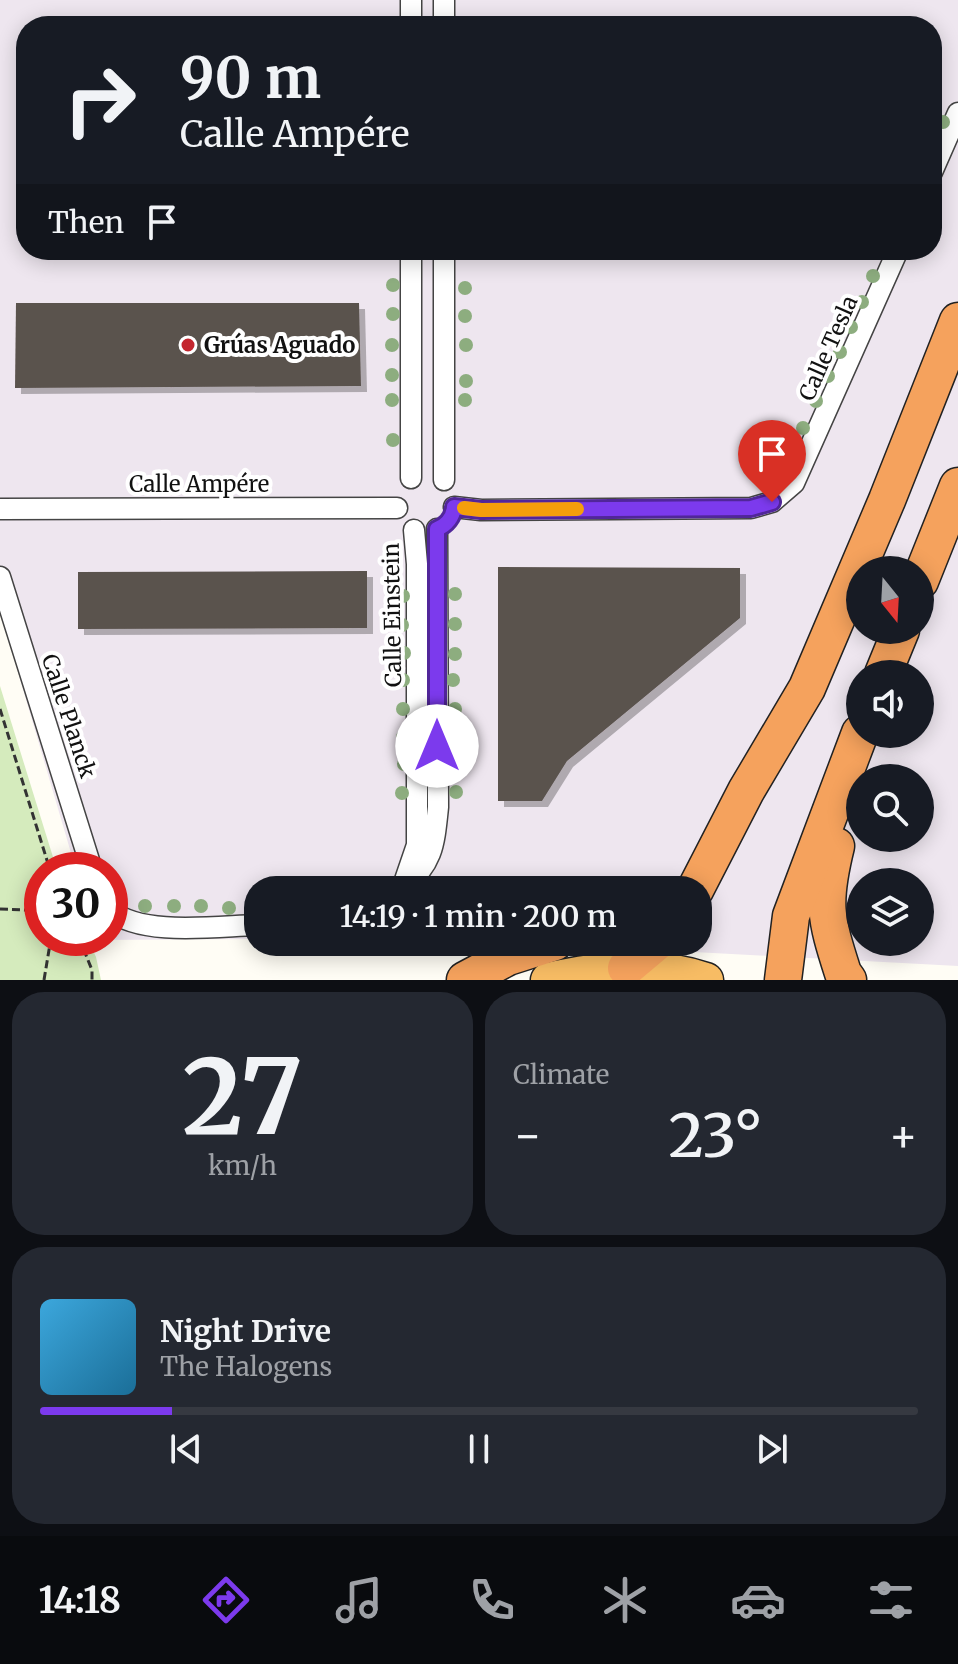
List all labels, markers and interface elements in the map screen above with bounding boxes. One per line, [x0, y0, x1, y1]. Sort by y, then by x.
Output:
text: 90 m [180, 43, 321, 113]
icon: right [48, 48, 152, 152]
text: Calle Ampére [180, 112, 409, 157]
icon: arrive [140, 200, 184, 244]
text: Then [48, 203, 124, 241]
street label: Calle Tesla [792, 291, 864, 405]
place label: Grúas Aguado [204, 331, 355, 359]
marker: Grúas Aguado [179, 336, 197, 354]
pin [738, 420, 806, 502]
icon: arrive [750, 432, 794, 476]
street label: Calle Ampére [129, 470, 269, 498]
street label: Calle Einstein [377, 542, 407, 687]
north arrow [846, 556, 934, 644]
map controls [846, 556, 934, 956]
street label: Calle Planck [36, 651, 102, 782]
button: sound [846, 660, 934, 748]
position arrow [395, 704, 479, 788]
button: search [846, 764, 934, 852]
speed limit sign: 30 [24, 852, 128, 956]
button: layers [846, 868, 934, 956]
text: 14:19 · 1 min · 200 m [339, 897, 617, 935]
text: 27 [182, 1032, 303, 1162]
text: Climate [513, 1058, 609, 1091]
text: 23° [668, 1098, 763, 1173]
text: − [513, 1108, 542, 1163]
text: + [889, 1108, 918, 1163]
text: km/h [208, 1149, 277, 1182]
text: Night Drive [160, 1312, 331, 1350]
text: The Halogens [160, 1350, 332, 1383]
icon: previous [164, 1427, 208, 1471]
icon: pause [457, 1427, 501, 1471]
icon: next [750, 1427, 794, 1471]
icon: directions [198, 1572, 254, 1628]
icon: music [331, 1572, 387, 1628]
icon: phone [464, 1572, 520, 1628]
icon: climate [597, 1572, 653, 1628]
icon: car [730, 1572, 786, 1628]
icon: filters [863, 1572, 919, 1628]
text: 14:18 [39, 1578, 121, 1623]

